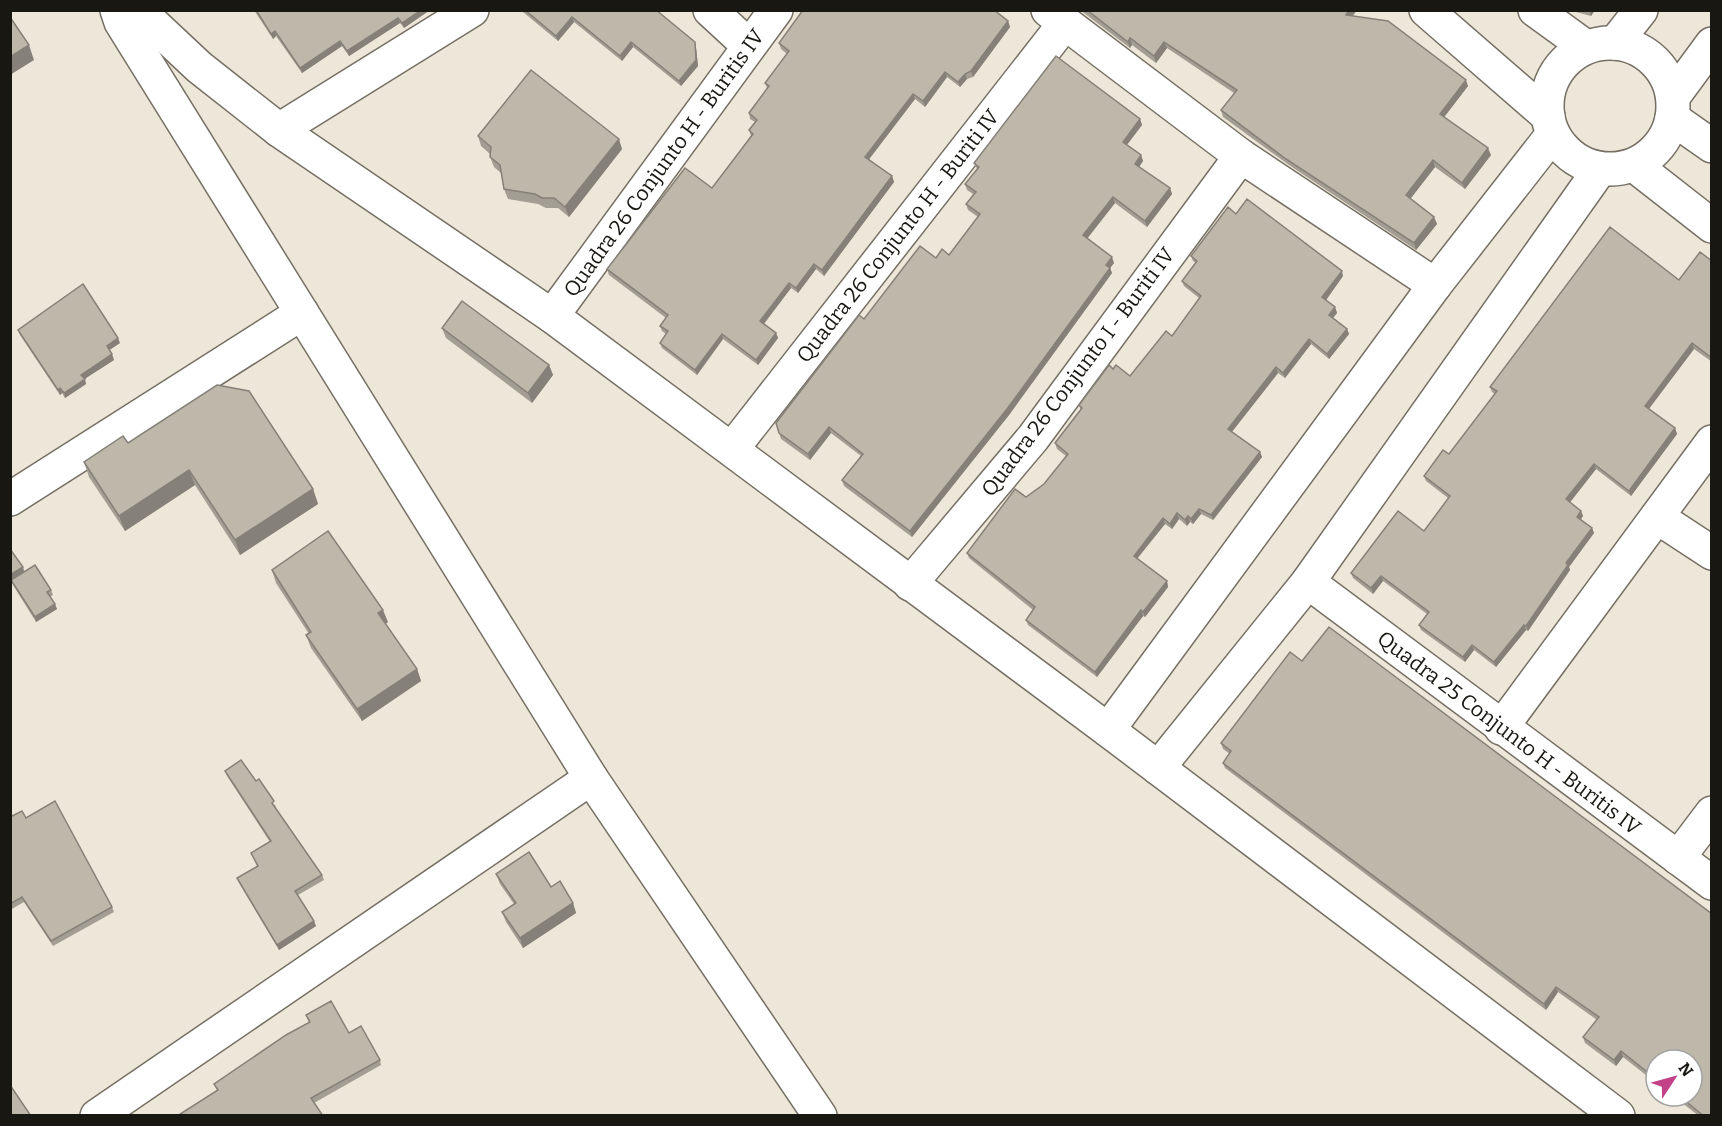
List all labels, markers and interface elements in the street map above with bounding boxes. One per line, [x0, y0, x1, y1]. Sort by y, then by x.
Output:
street label: Quadra 26 Conjunto H - Buritis IV [558, 24, 770, 302]
street label: Quadra 26 Conjunto H - Buriti IV [791, 104, 1005, 368]
street label: Quadra 26 Conjunto I - Buriti IV [976, 242, 1180, 502]
street label: Quadra 25 Conjunto H - Buritis IV [1372, 625, 1646, 841]
north arrow [1644, 1048, 1704, 1108]
text: N [1674, 1059, 1697, 1080]

